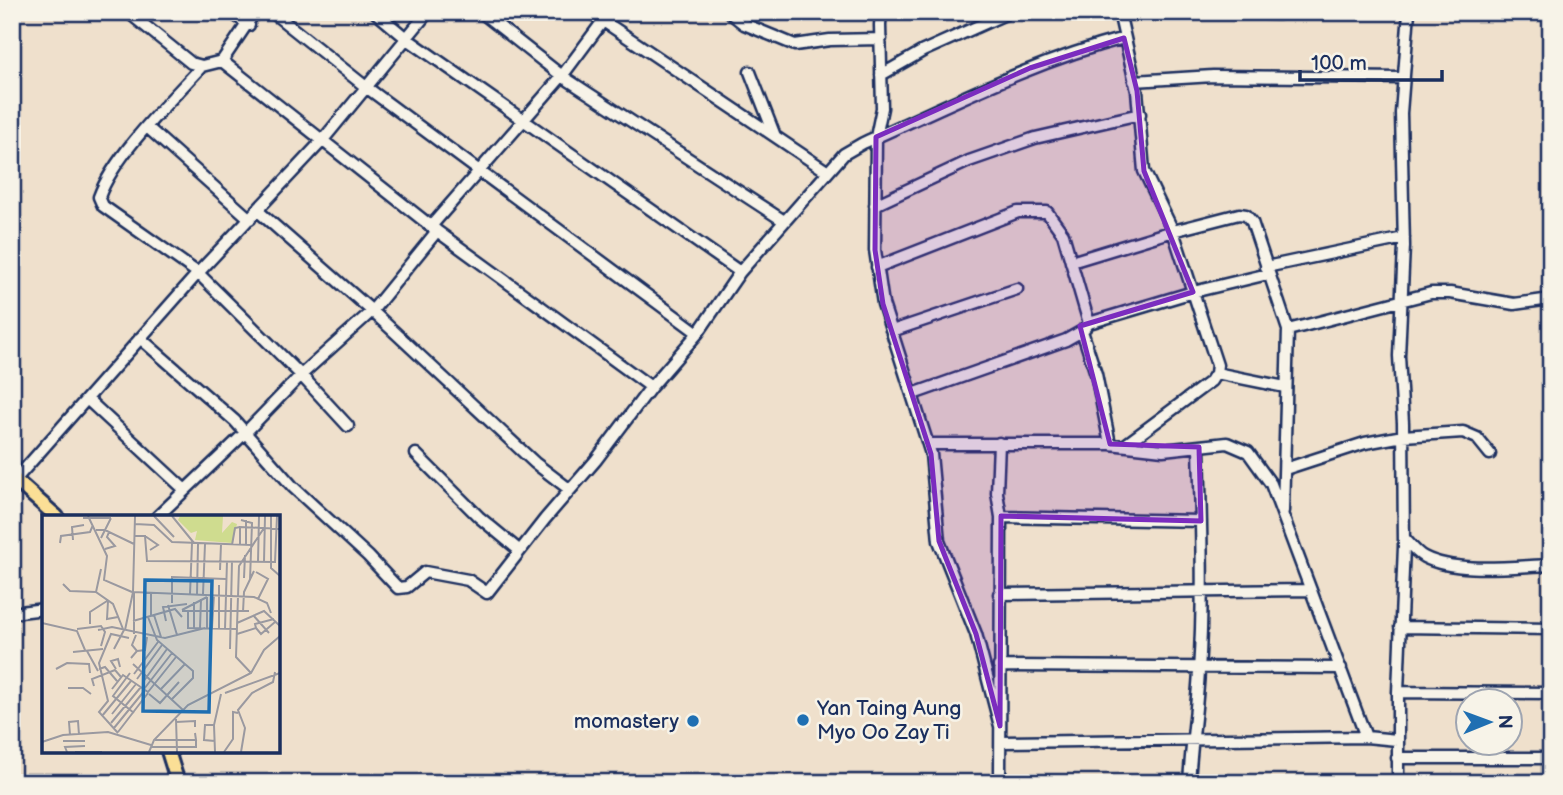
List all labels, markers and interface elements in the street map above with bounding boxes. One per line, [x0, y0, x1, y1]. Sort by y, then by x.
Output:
scale bar [1300, 38, 1442, 82]
text: 100 m [1311, 51, 1367, 76]
inset map [42, 515, 280, 753]
north arrow [1454, 686, 1524, 756]
place label: Yan Taing Aung Myo Oo Zay Ti [816, 696, 961, 745]
place label: momastery [574, 709, 679, 734]
marker: Yan Taing Aung Myo Oo Zay Ti [795, 712, 811, 728]
marker: momastery [685, 713, 701, 729]
text: N [1493, 714, 1516, 729]

